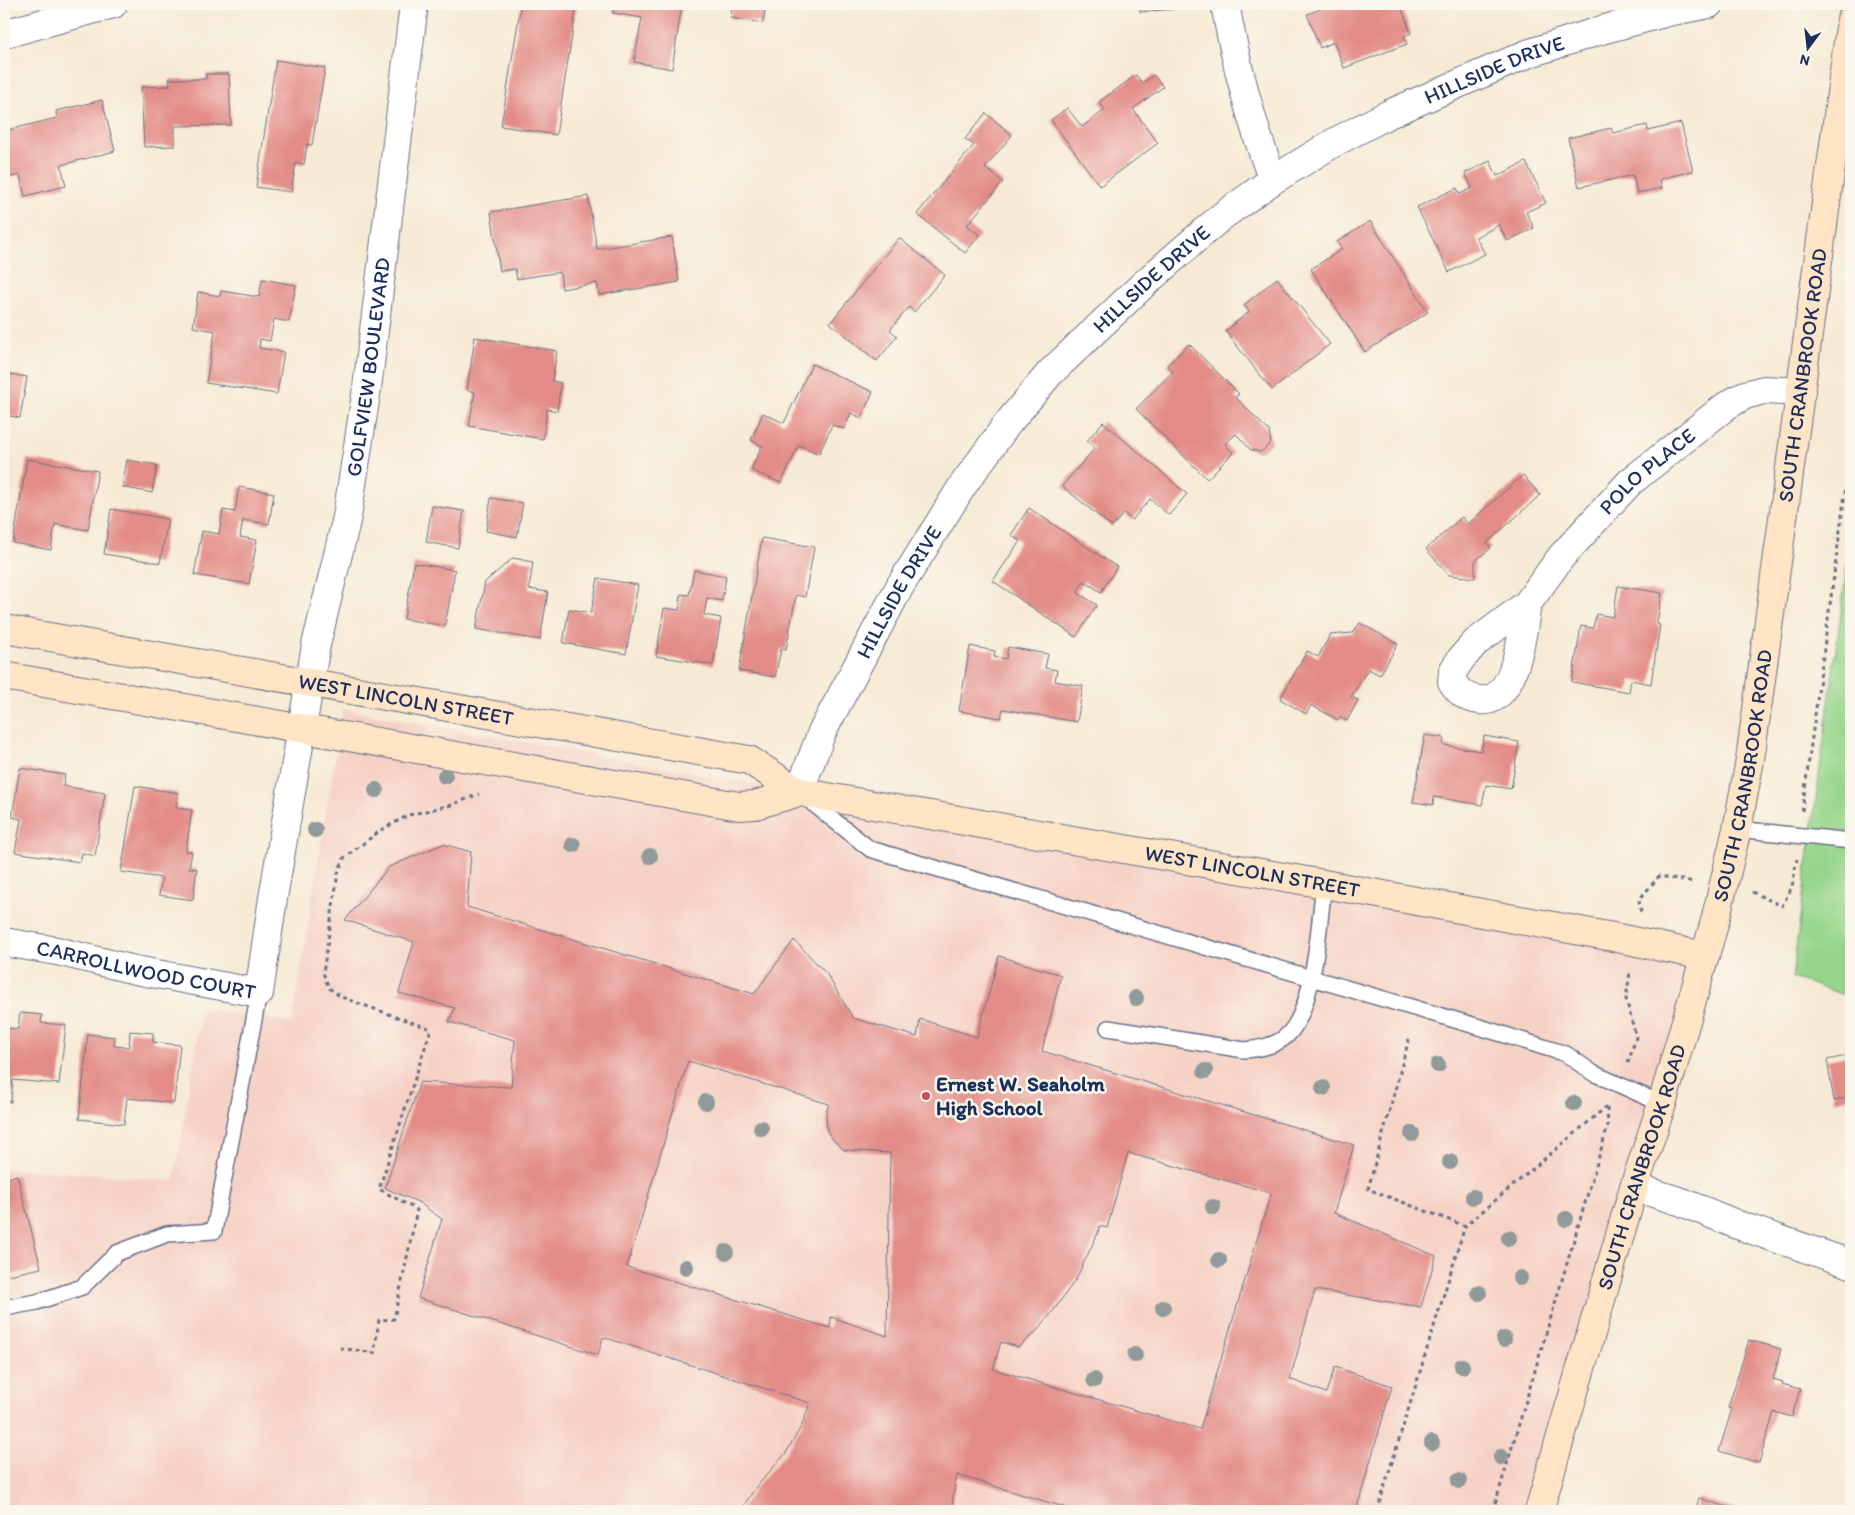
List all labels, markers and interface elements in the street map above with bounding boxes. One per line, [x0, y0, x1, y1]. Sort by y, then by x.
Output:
north arrow [1782, 22, 1832, 72]
street label: HILLSIDE DRIVE [1420, 30, 1568, 109]
text: N [1798, 51, 1812, 70]
street label: HILLSIDE DRIVE [1087, 219, 1215, 338]
street label: SOUTH CRANBROOK ROAD [1772, 247, 1832, 504]
street label: GOLFVIEW BOULEVARD [340, 256, 395, 478]
street label: POLO PLACE [1594, 422, 1700, 519]
street label: HILLSIDE DRIVE [851, 521, 947, 663]
street label: SOUTH CRANBROOK ROAD [1707, 648, 1777, 904]
street label: WEST LINCOLN STREET [296, 668, 516, 730]
street label: WEST LINCOLN STREET [1143, 840, 1362, 902]
street label: CARROLLWOOD COURT [35, 935, 258, 1004]
street label: SOUTH CRANBROOK ROAD [1592, 1041, 1691, 1293]
place label: Ernest W. Seaholm High School [936, 1071, 1105, 1121]
marker: Ernest W. Seaholm High School [920, 1090, 932, 1102]

